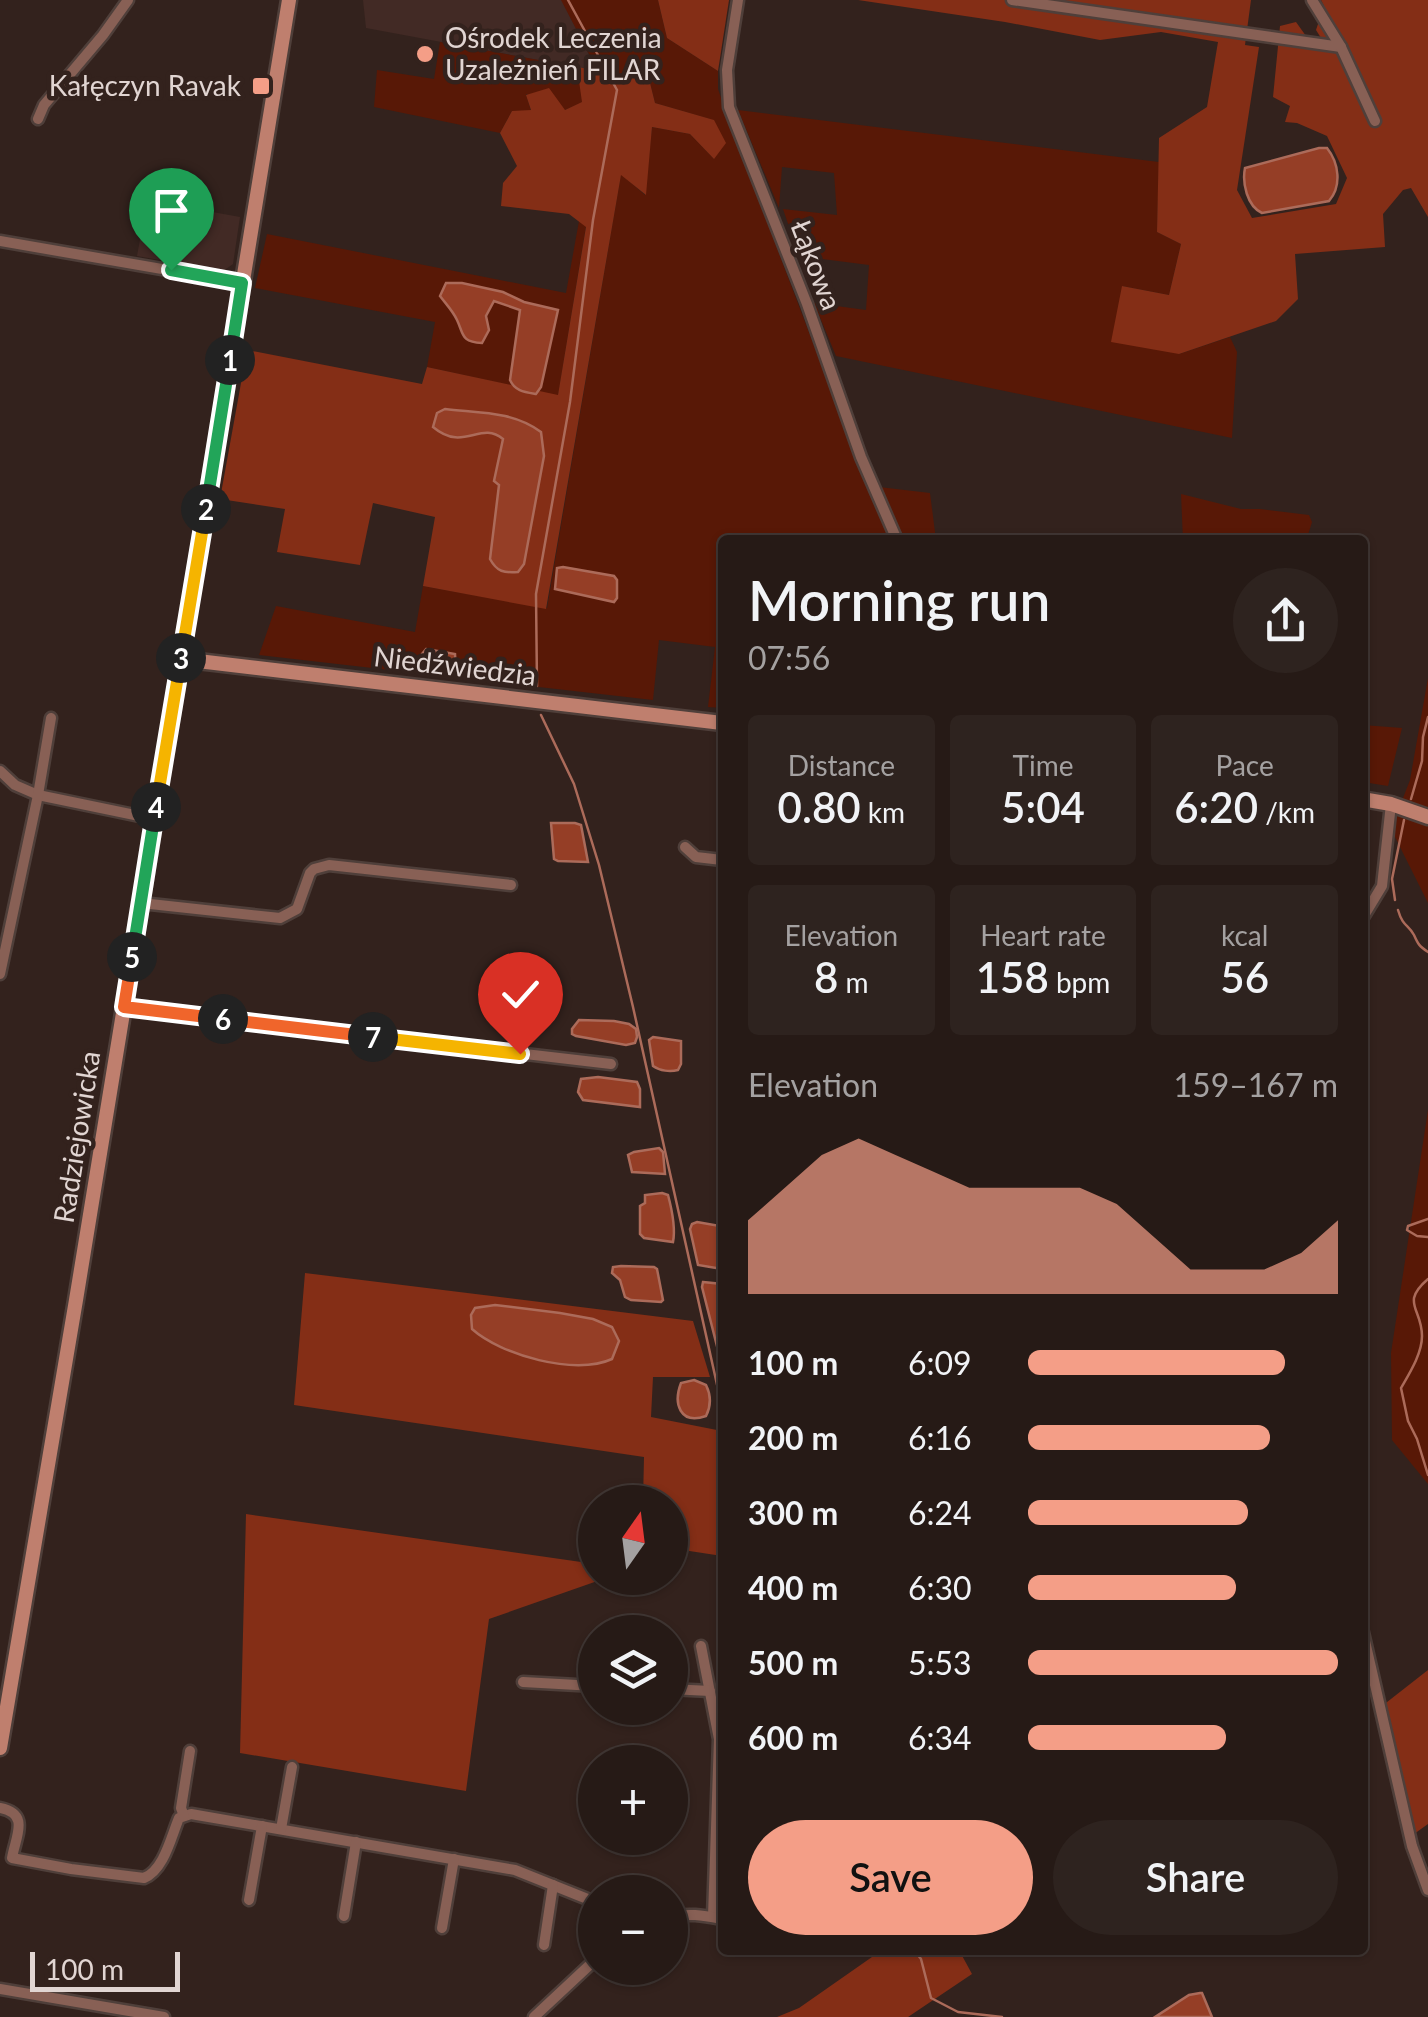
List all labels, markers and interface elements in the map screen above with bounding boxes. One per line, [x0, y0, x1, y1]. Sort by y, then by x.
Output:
place label: Ośrodek Leczenia Uzależnień FILAR [445, 20, 662, 86]
marker: Ośrodek Leczenia Uzależnień FILAR [414, 43, 436, 65]
place label: Kałęczyn Ravak [49, 68, 242, 102]
marker: Kałęczyn Ravak [250, 75, 272, 97]
pin [129, 168, 214, 271]
icon: arrive [144, 183, 199, 238]
street label: Łąkowa [784, 215, 850, 314]
pin: 1 [205, 335, 255, 385]
text: 1 [222, 343, 238, 377]
pin: 2 [181, 484, 231, 534]
text: 2 [198, 492, 214, 526]
text: Morning run [748, 567, 1050, 633]
button: share [1233, 568, 1338, 673]
pin: 3 [156, 633, 206, 683]
street label: Niedźwiedzia [372, 638, 538, 692]
text: 07:56 [748, 638, 830, 677]
text: 3 [173, 641, 189, 675]
text: Distance [788, 748, 895, 782]
text: Time [1013, 748, 1073, 782]
text: Pace [1216, 748, 1274, 782]
pin: 4 [131, 782, 181, 832]
text: 0.80 [778, 782, 861, 832]
text: 5:04 [1001, 782, 1085, 832]
text: 6:20 [1174, 782, 1258, 832]
text: 4 [148, 790, 164, 824]
text: km [861, 795, 905, 829]
text: /km [1258, 795, 1315, 829]
text: Elevation [784, 918, 898, 952]
text: Heart rate [980, 918, 1106, 952]
text: kcal [1221, 918, 1268, 952]
pin: 5 [107, 932, 157, 982]
text: 5 [124, 940, 140, 974]
pin [478, 952, 563, 1055]
text: 8 [814, 952, 838, 1002]
text: 158 [976, 952, 1049, 1002]
text: 56 [1220, 952, 1269, 1002]
text: m [838, 965, 869, 999]
text: bpm [1049, 965, 1110, 999]
icon: check [493, 967, 548, 1022]
pin: 6 [198, 994, 248, 1044]
text: 6 [215, 1002, 231, 1036]
pin: 7 [348, 1012, 398, 1062]
text: 7 [365, 1020, 381, 1054]
street label: Radziejowicka [46, 1048, 106, 1225]
text: Elevation [748, 1065, 878, 1104]
text: 159–167 m [1174, 1065, 1338, 1104]
text: 100 m [748, 1343, 838, 1382]
text: 6:09 [908, 1343, 972, 1382]
text: 200 m [748, 1418, 838, 1457]
text: 6:16 [908, 1418, 972, 1457]
north arrow [578, 1485, 688, 1595]
map controls [578, 1485, 688, 1985]
text: 300 m [748, 1493, 838, 1532]
text: 6:24 [908, 1493, 972, 1532]
text: 400 m [748, 1568, 838, 1607]
text: 6:30 [908, 1568, 972, 1607]
button: layers [578, 1615, 688, 1725]
text: 500 m [748, 1643, 838, 1682]
text: 5:53 [908, 1643, 972, 1682]
text: 600 m [748, 1718, 838, 1757]
text: 6:34 [908, 1718, 972, 1757]
button: + [578, 1745, 688, 1855]
button: Save [748, 1820, 1033, 1935]
button: Share [1053, 1820, 1338, 1935]
button: − [578, 1875, 688, 1985]
scale bar [30, 1947, 180, 1992]
text: 100 m [45, 1952, 124, 1986]

